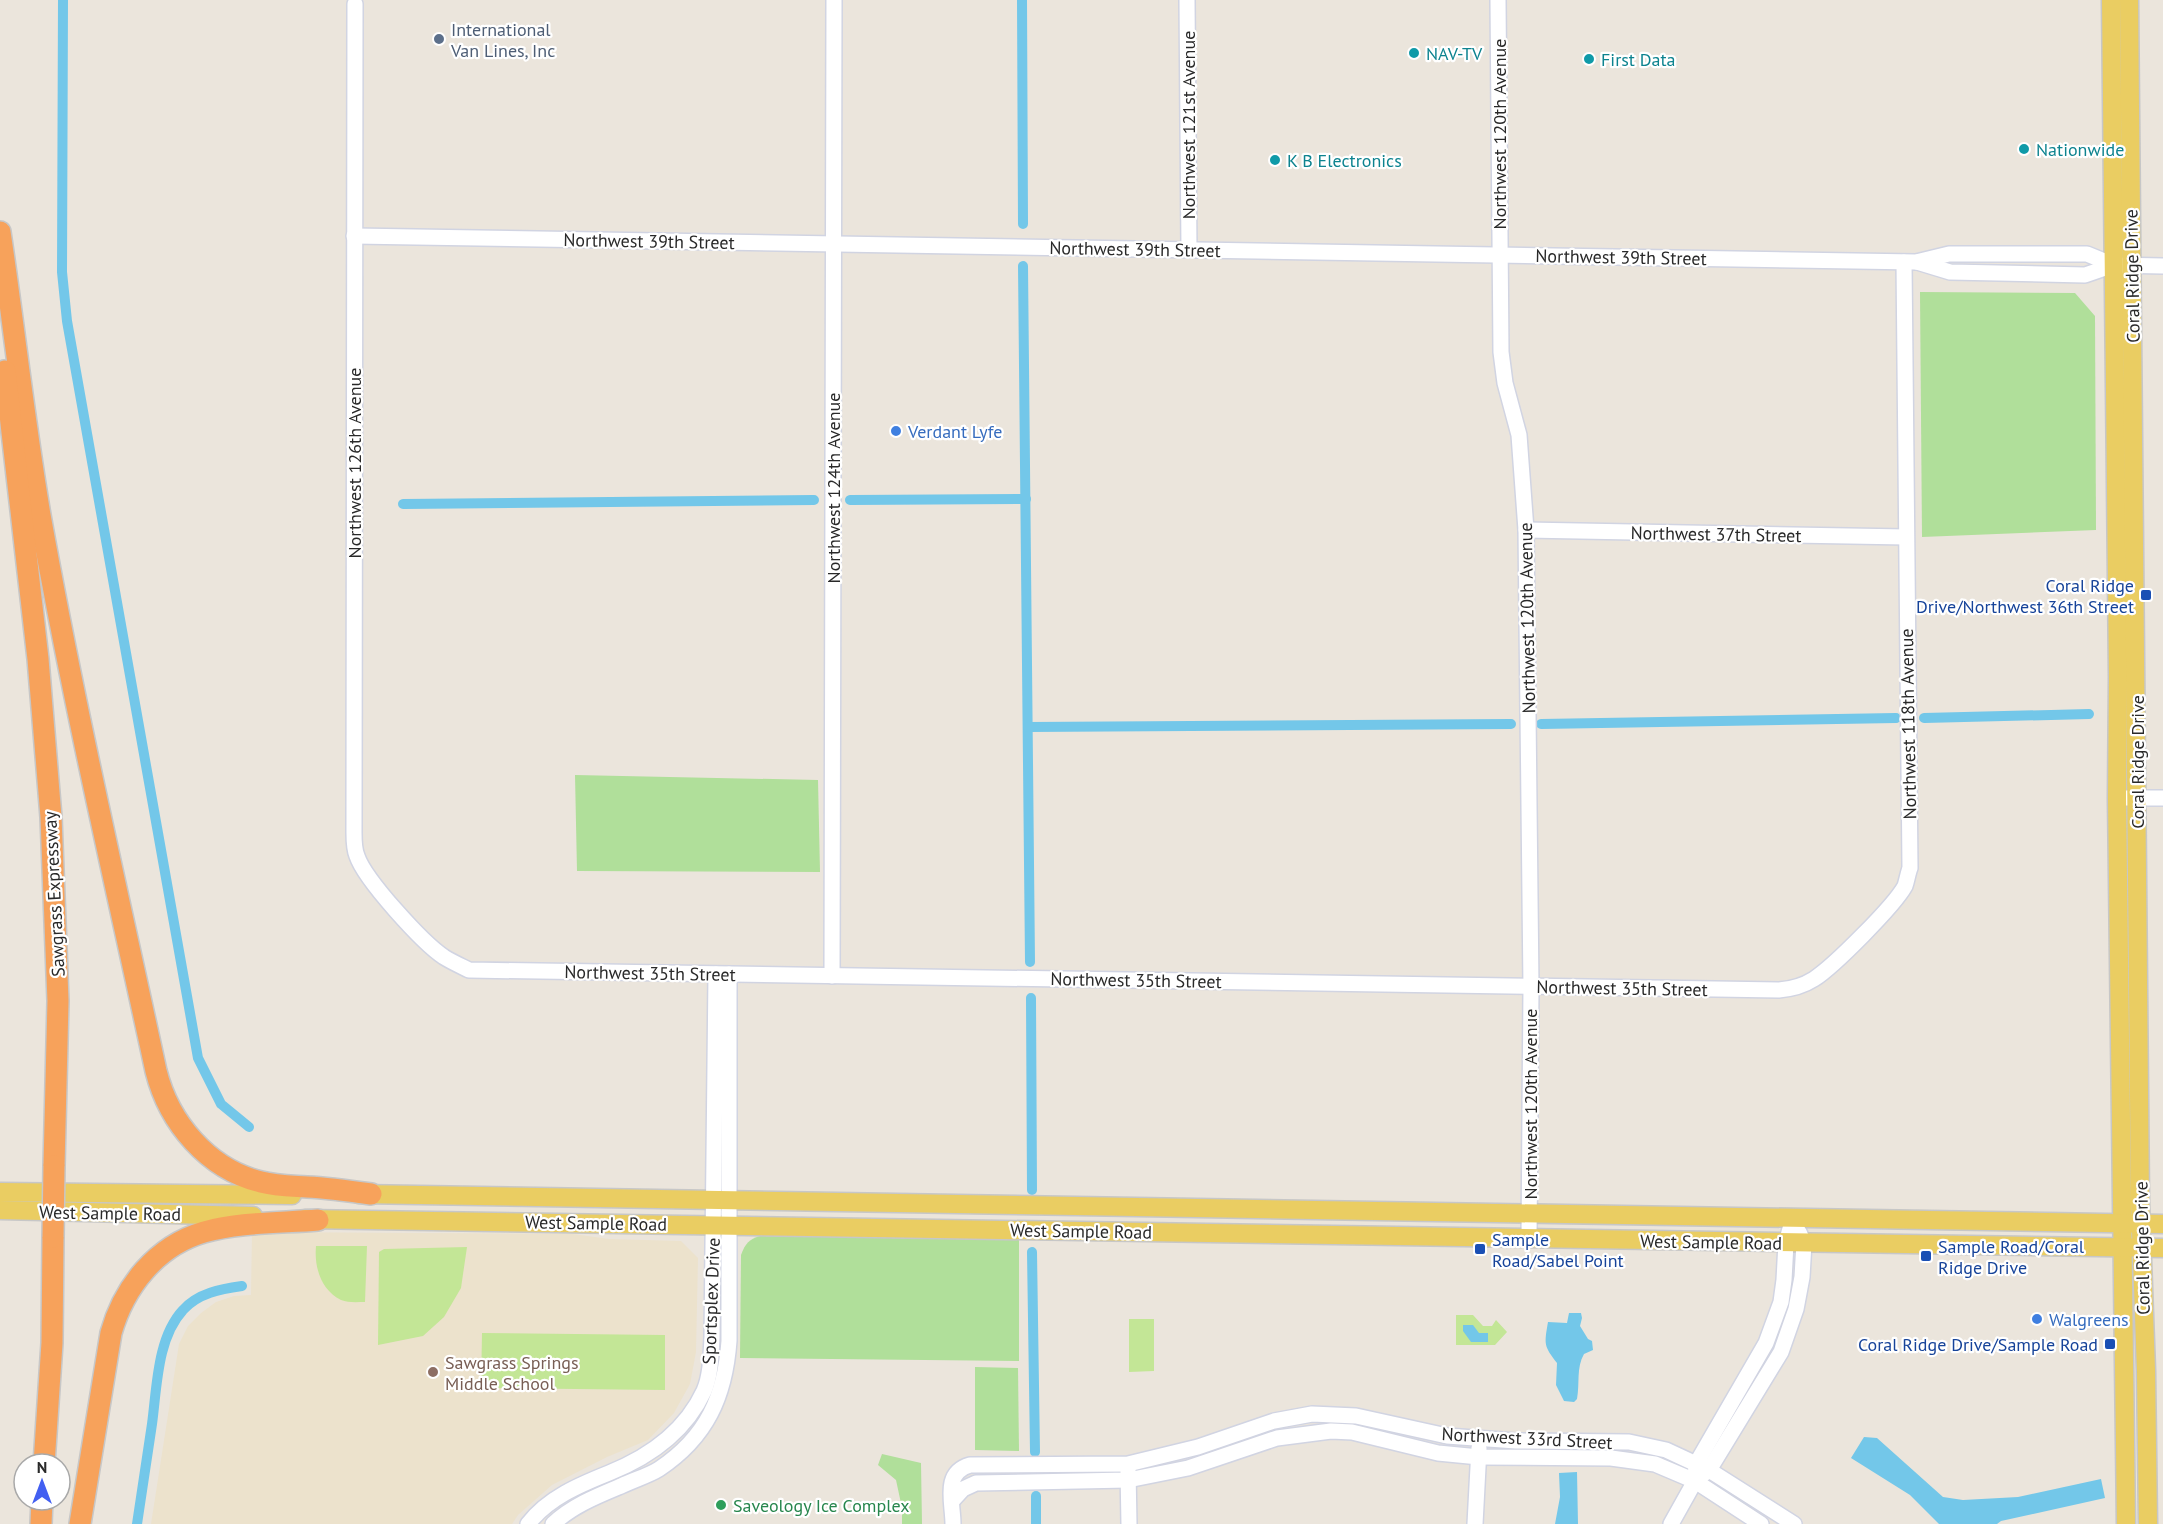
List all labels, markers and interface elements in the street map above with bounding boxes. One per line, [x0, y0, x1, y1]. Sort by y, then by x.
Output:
place label: International Van Lines, Inc [450, 18, 555, 62]
street label: Northwest 121st Avenue [1177, 31, 1200, 219]
marker: International Van Lines, Inc [432, 32, 446, 46]
street label: Northwest 120th Avenue [1488, 39, 1511, 229]
place label: NAV-TV [1426, 42, 1483, 65]
marker: NAV-TV [1407, 46, 1421, 60]
place label: First Data [1601, 48, 1675, 71]
marker: First Data [1582, 52, 1596, 66]
place label: Nationwide [2036, 138, 2124, 161]
marker: Nationwide [2017, 142, 2031, 156]
place label: K B Electronics [1287, 149, 1402, 172]
marker: K B Electronics [1268, 153, 1282, 167]
street label: Coral Ridge Drive [2119, 209, 2145, 343]
street label: Northwest 39th Street [563, 228, 735, 254]
street label: Northwest 39th Street [1049, 236, 1221, 262]
street label: Northwest 39th Street [1535, 244, 1707, 270]
street label: Northwest 126th Avenue [343, 368, 366, 558]
street label: Northwest 124th Avenue [822, 393, 845, 583]
place label: Verdant Lyfe [907, 420, 1002, 443]
marker: Verdant Lyfe [889, 424, 903, 438]
street label: Northwest 37th Street [1630, 521, 1802, 547]
street label: Northwest 120th Avenue [1514, 522, 1540, 714]
place label: Coral Ridge Drive/Northwest 36th Street [1916, 574, 2134, 618]
marker: Coral Ridge Drive/Northwest 36th Street [2139, 588, 2153, 602]
street label: Northwest 118th Avenue [1895, 628, 1921, 820]
street label: Coral Ridge Drive [2126, 695, 2149, 829]
street label: Sawgrass Expressway [38, 810, 70, 977]
street label: Northwest 35th Street [564, 960, 736, 986]
street label: Northwest 35th Street [1050, 967, 1222, 993]
street label: Northwest 35th Street [1536, 975, 1708, 1001]
street label: Northwest 120th Avenue [1519, 1009, 1542, 1199]
street label: Coral Ridge Drive [2129, 1181, 2155, 1315]
street label: West Sample Road [39, 1200, 181, 1226]
street label: West Sample Road [525, 1210, 667, 1236]
street label: West Sample Road [1010, 1218, 1152, 1244]
place label: Sample Road/Sabel Point [1492, 1228, 1624, 1272]
street label: West Sample Road [1640, 1229, 1782, 1255]
place label: Sample Road/Coral Ridge Drive [1938, 1235, 2085, 1279]
street label: Sportsplex Drive [697, 1237, 725, 1365]
marker: Sample Road/Sabel Point [1473, 1242, 1487, 1256]
marker: Sample Road/Coral Ridge Drive [1919, 1249, 1933, 1263]
place label: Walgreens [2049, 1308, 2129, 1331]
marker: Walgreens [2030, 1312, 2044, 1326]
place label: Coral Ridge Drive/Sample Road [1858, 1333, 2098, 1356]
marker: Coral Ridge Drive/Sample Road [2103, 1337, 2117, 1351]
place label: Sawgrass Springs Middle School [445, 1351, 579, 1395]
marker: Sawgrass Springs Middle School [426, 1365, 440, 1379]
street label: Northwest 33rd Street [1441, 1422, 1613, 1454]
north arrow [12, 1452, 72, 1512]
text: N [37, 1457, 47, 1477]
place label: Saveology Ice Complex [733, 1494, 909, 1517]
marker: Saveology Ice Complex [714, 1498, 728, 1512]

